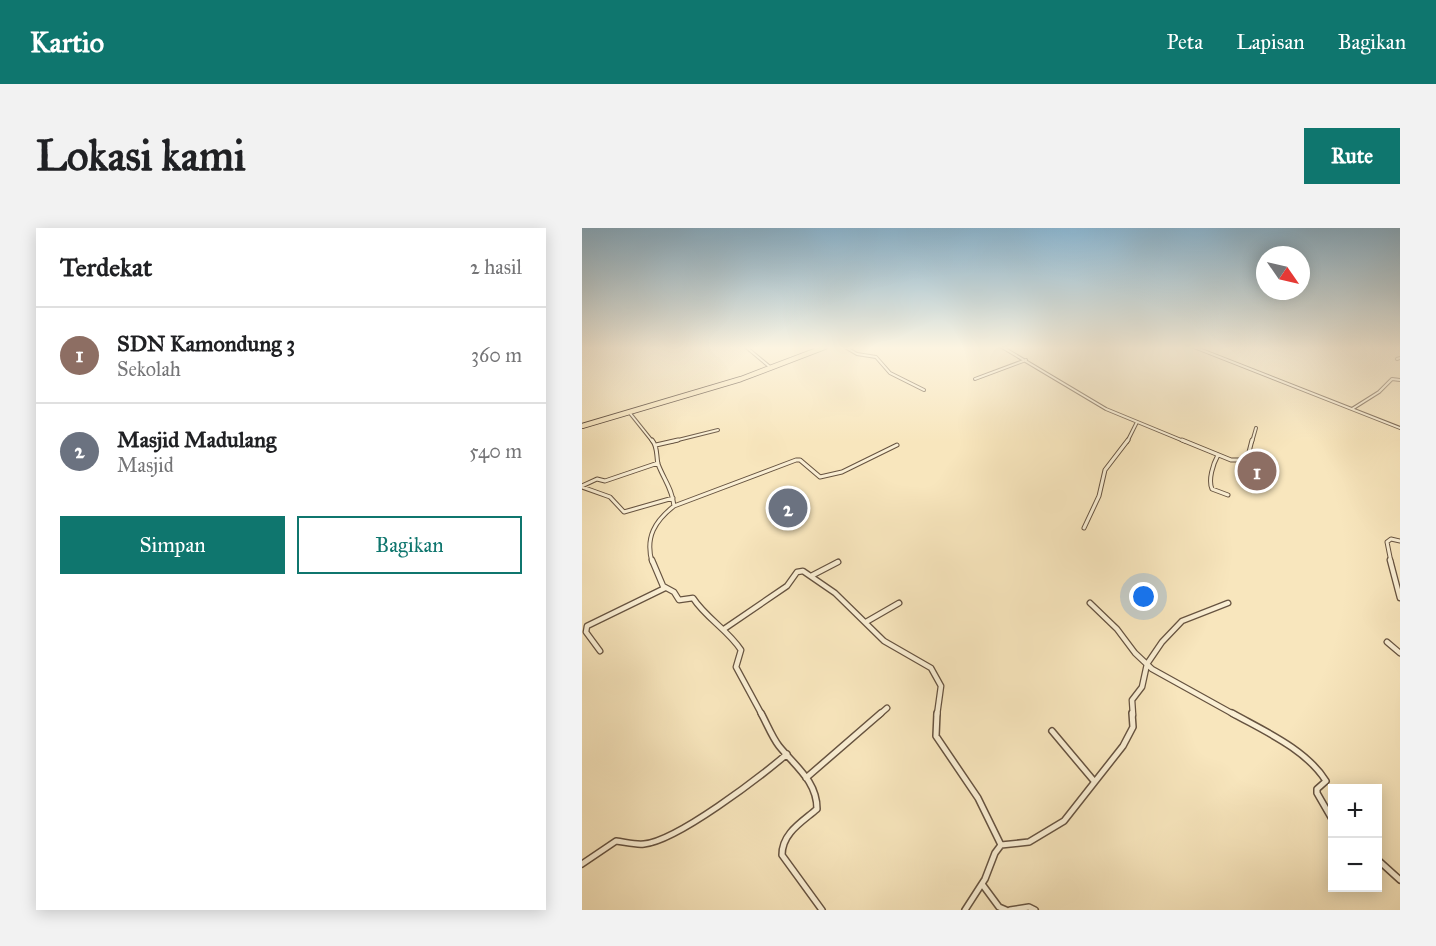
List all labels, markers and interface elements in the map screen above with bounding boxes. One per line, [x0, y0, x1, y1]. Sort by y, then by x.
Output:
text: Kartio [30, 25, 104, 60]
text: Peta [1167, 29, 1203, 55]
text: Lapisan [1236, 29, 1305, 55]
text: Bagikan [1338, 29, 1406, 55]
button: Rute [1304, 128, 1400, 184]
text: Lokasi kami [36, 130, 246, 182]
north arrow [1256, 246, 1310, 300]
text: Terdekat [60, 251, 152, 283]
text: 2 hasil [470, 255, 522, 279]
text: SDN Kamondung 3 [117, 330, 295, 357]
text: 1 [76, 343, 83, 367]
text: 360 m [471, 343, 522, 367]
text: Sekolah [117, 357, 181, 381]
text: Masjid Madulang [117, 426, 276, 453]
text: 2 [75, 439, 84, 463]
text: 540 m [469, 439, 522, 463]
pin: 1 [1238, 448, 1276, 494]
text: Masjid [117, 453, 174, 477]
pin: 2 [768, 486, 808, 530]
button: Simpan [60, 516, 285, 574]
button: Bagikan [297, 516, 522, 574]
your location [1129, 582, 1158, 611]
map controls [1328, 784, 1382, 892]
button: + [1328, 784, 1382, 838]
button: − [1328, 838, 1382, 892]

